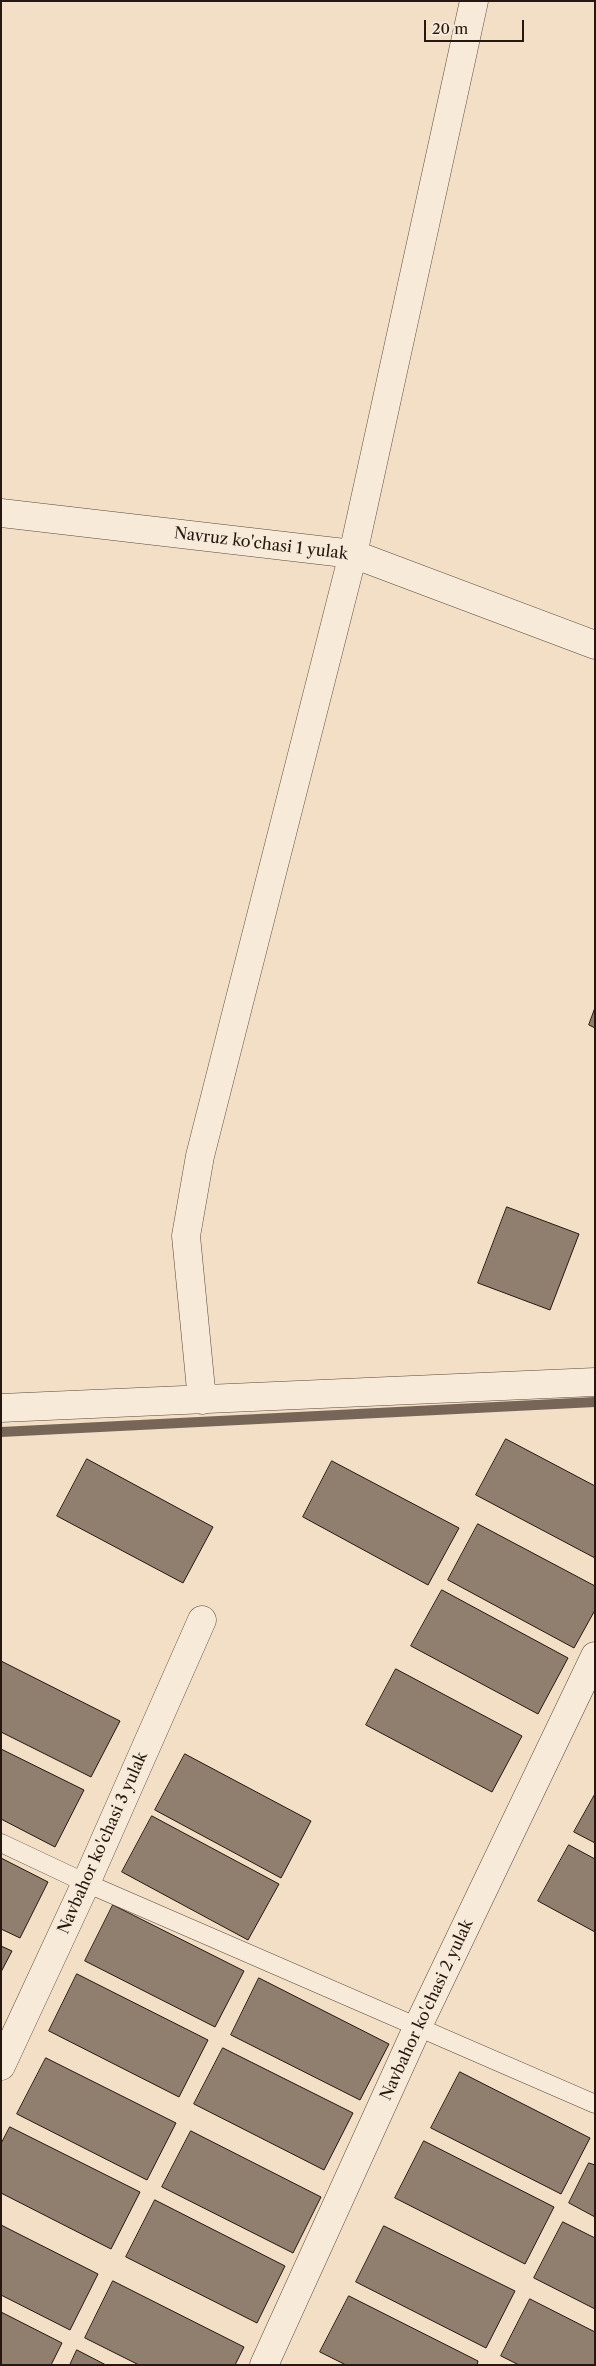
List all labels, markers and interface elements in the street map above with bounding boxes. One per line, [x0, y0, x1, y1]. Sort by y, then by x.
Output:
scale bar [426, 10, 526, 42]
text: 20 m [432, 19, 468, 38]
street label: Navruz ko'chasi 1 yulak [173, 524, 349, 564]
street label: Navbahor ko'chasi 3 yulak [54, 1749, 152, 1937]
street label: Navbahor ko'chasi 2 yulak [377, 1916, 477, 2104]

